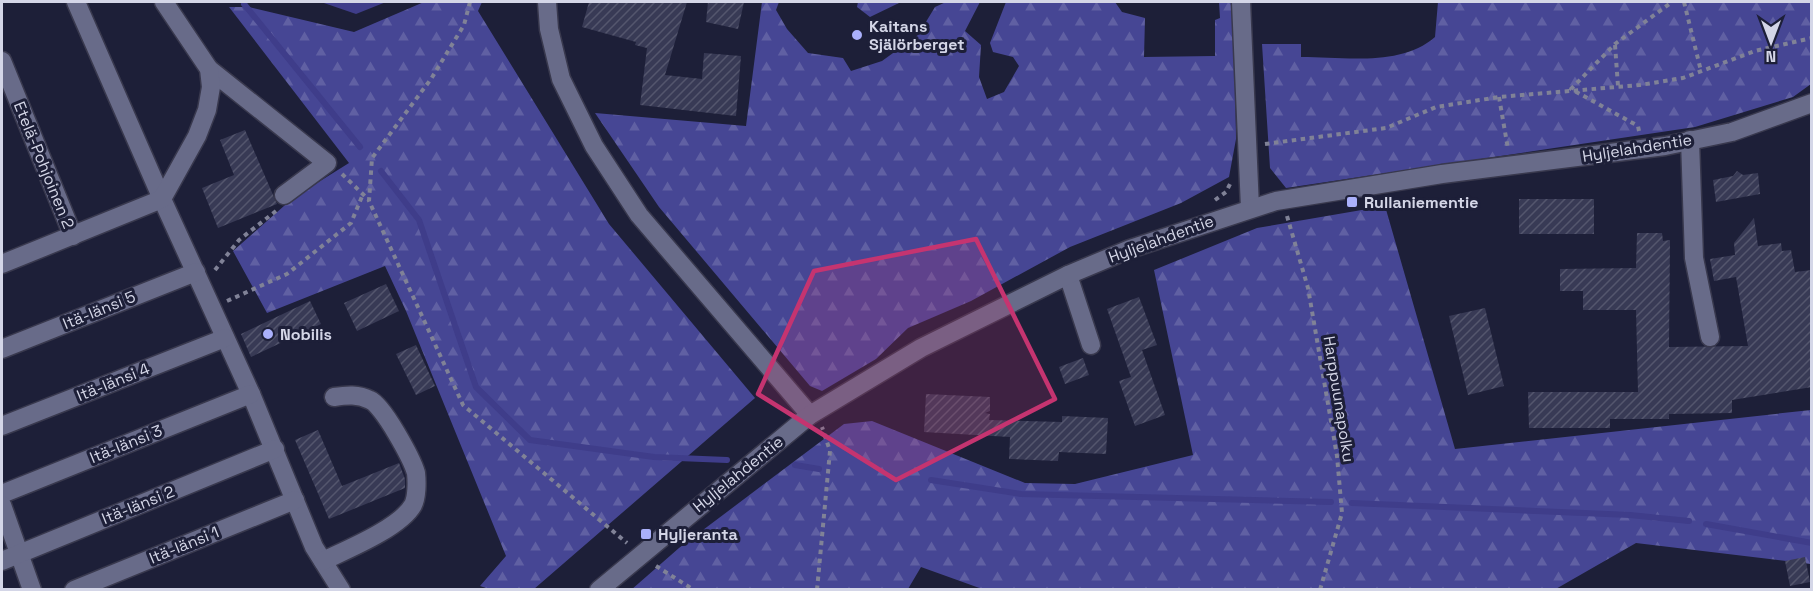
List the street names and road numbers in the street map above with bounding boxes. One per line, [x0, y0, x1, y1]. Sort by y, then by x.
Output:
street label: Etelä-Pohjoinen 2 [9, 98, 79, 232]
street label: Hyljelahdentie [1581, 129, 1693, 167]
street label: Hyljelahdentie [1105, 210, 1217, 268]
street label: Itä-länsi 5 [60, 286, 138, 334]
street label: Harppuunapolku [1319, 334, 1359, 464]
street label: Itä-länsi 4 [73, 358, 153, 406]
street label: Itä-länsi 3 [87, 420, 165, 468]
street label: Hyljelahdentie [688, 431, 788, 517]
street label: Itä-länsi 2 [99, 481, 177, 529]
street label: Itä-länsi 1 [146, 521, 222, 569]

